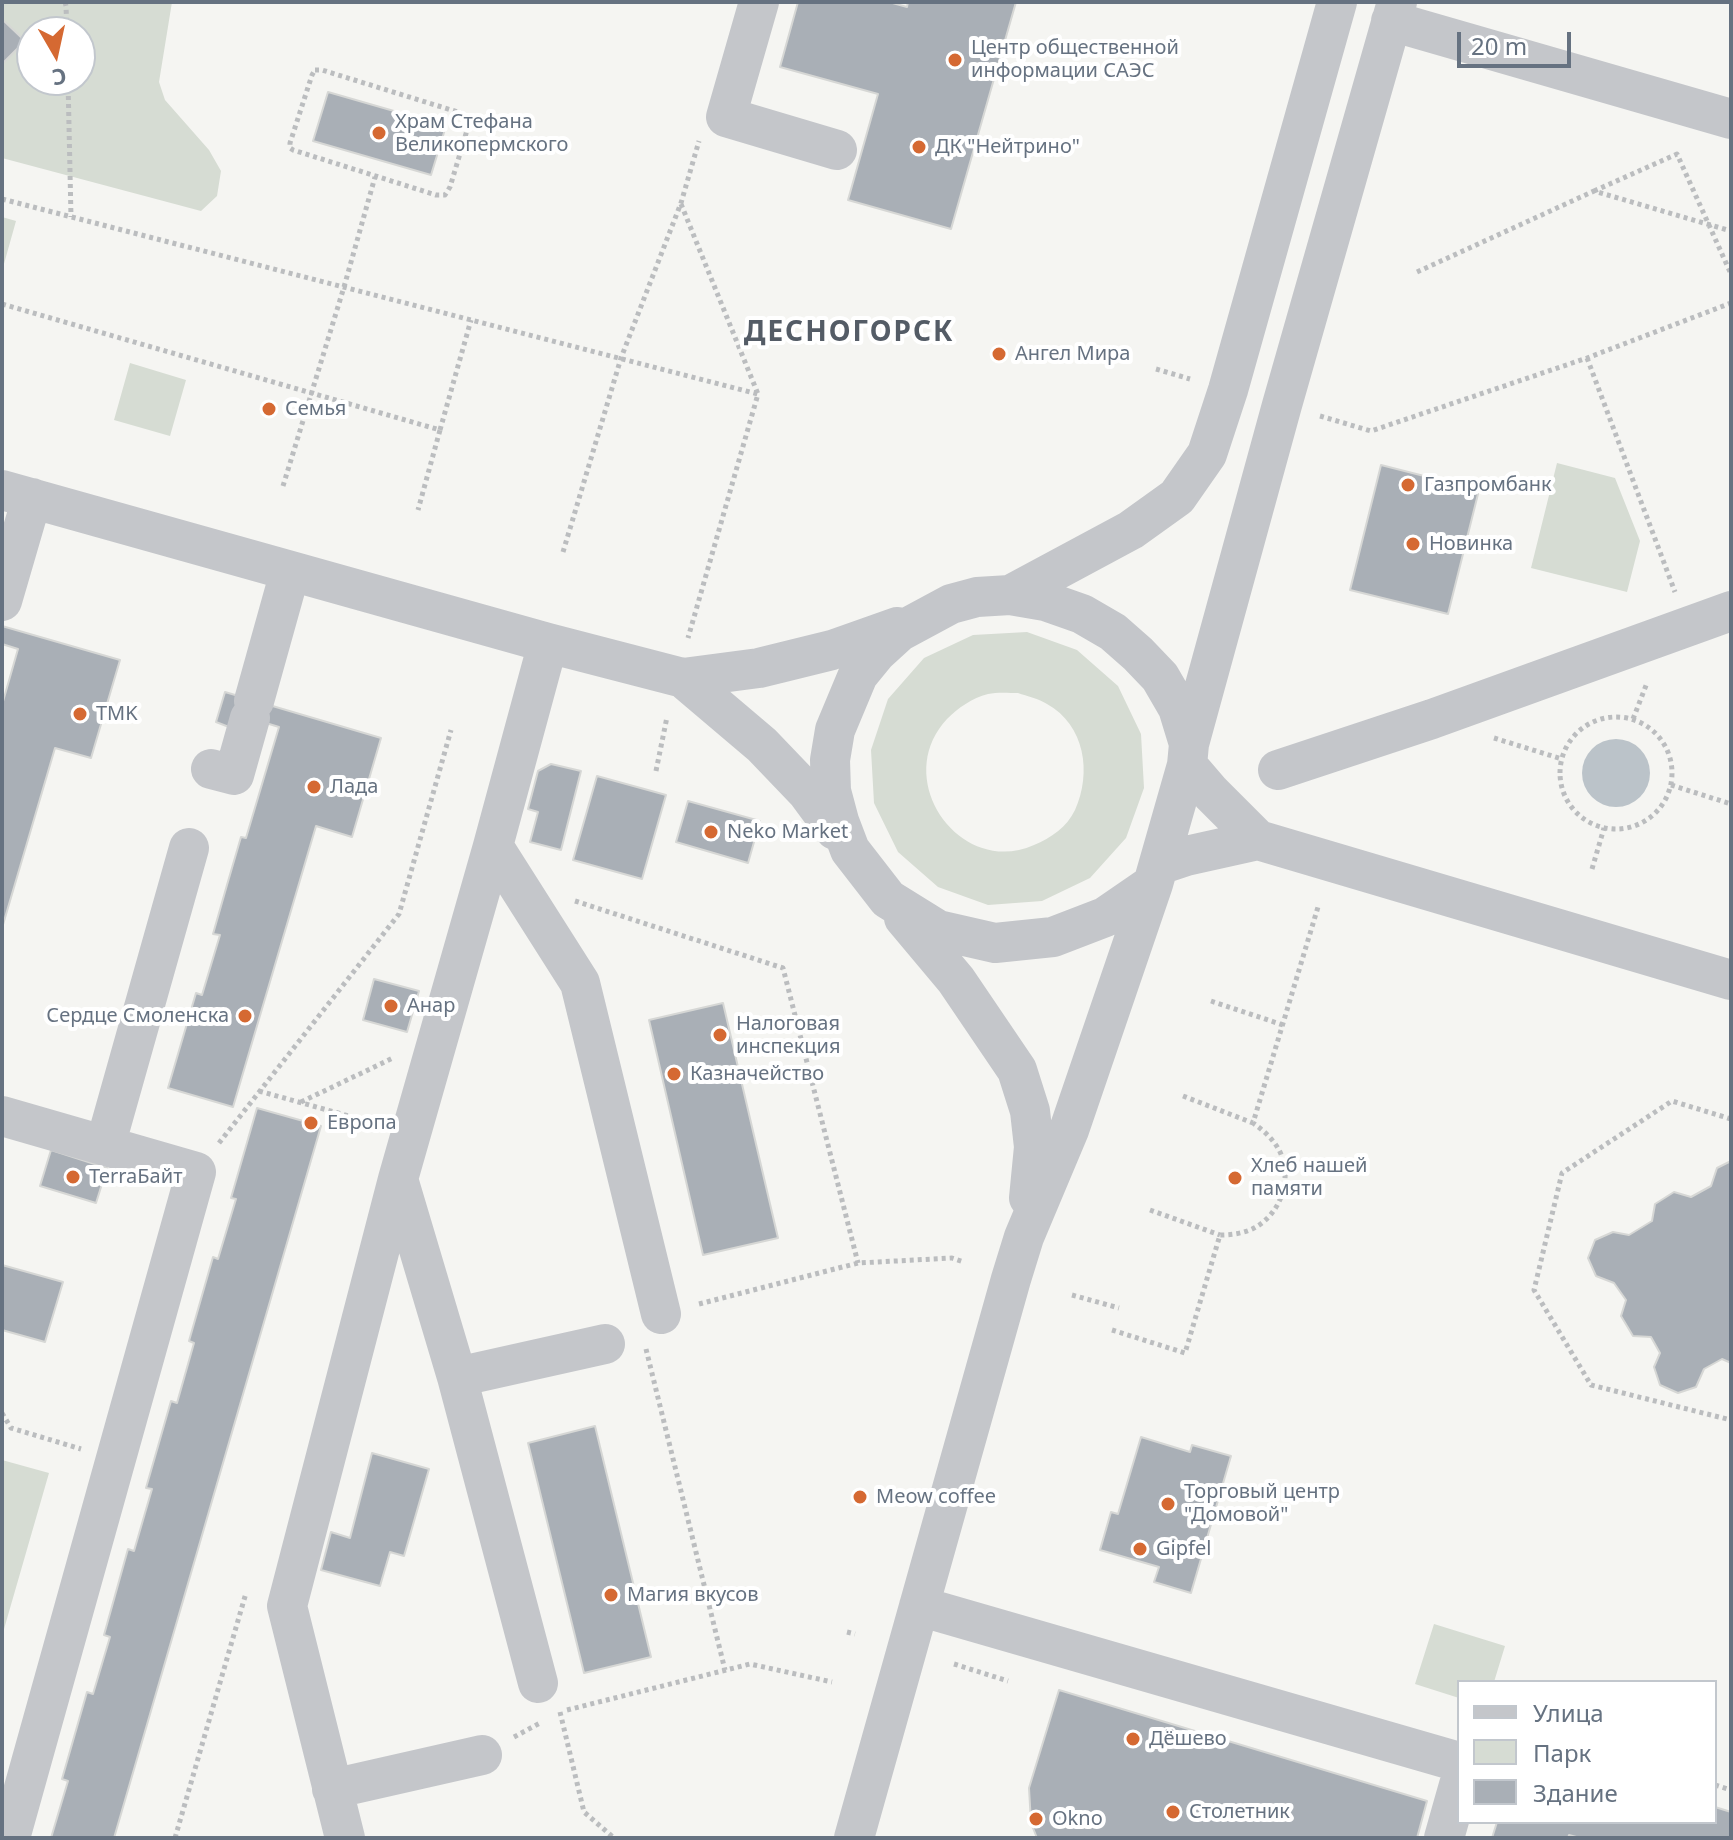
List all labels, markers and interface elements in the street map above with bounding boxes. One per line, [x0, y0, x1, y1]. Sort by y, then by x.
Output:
north arrow [16, 16, 96, 96]
scale bar [1461, 16, 1575, 66]
text: 20 m [1471, 29, 1527, 62]
place label: Центр общественной информации САЭС [971, 36, 1179, 83]
marker: Центр общественной информации САЭС [946, 51, 964, 69]
text: С [50, 62, 69, 94]
place label: Храм Стефана Великопермского [395, 110, 568, 157]
marker: Храм Стефана Великопермского [370, 124, 388, 142]
place label: ДК "Нейтрино" [935, 135, 1080, 159]
marker: ДК "Нейтрино" [910, 138, 928, 156]
district label: ДЕСНОГОРСК [744, 316, 954, 350]
place label: Ангел Мира [1015, 342, 1130, 366]
marker: Ангел Мира [990, 345, 1008, 363]
place label: Семья [285, 397, 346, 421]
marker: Семья [260, 400, 278, 418]
place label: Газпромбанк [1424, 473, 1552, 497]
marker: Газпромбанк [1399, 476, 1417, 494]
place label: Новинка [1429, 532, 1513, 556]
marker: Новинка [1404, 535, 1422, 553]
place label: TMK [96, 702, 138, 726]
marker: TMK [71, 705, 89, 723]
place label: Лада [330, 775, 378, 799]
marker: Лада [305, 778, 323, 796]
place label: Neko Market [727, 820, 848, 844]
marker: Neko Market [702, 823, 720, 841]
place label: Анар [407, 994, 455, 1018]
marker: Анар [382, 997, 400, 1015]
place label: Сердце Смоленска [46, 1004, 229, 1028]
marker: Сердце Смоленска [236, 1007, 254, 1025]
place label: Налоговая инспекция [736, 1012, 841, 1059]
marker: Налоговая инспекция [711, 1026, 729, 1044]
place label: Казначейство [690, 1062, 824, 1086]
marker: Казначейство [665, 1065, 683, 1083]
place label: Европа [327, 1111, 397, 1135]
marker: Европа [302, 1114, 320, 1132]
place label: Хлеб нашей памяти [1251, 1154, 1367, 1201]
place label: TerraБайт [89, 1165, 182, 1189]
marker: TerraБайт [64, 1168, 82, 1186]
marker: Хлеб нашей памяти [1226, 1169, 1244, 1187]
place label: Торговый центр "Домовой" [1184, 1480, 1340, 1527]
place label: Meow coffee [876, 1485, 996, 1509]
marker: Meow coffee [851, 1488, 869, 1506]
marker: Торговый центр "Домовой" [1159, 1495, 1177, 1513]
place label: Gipfel [1156, 1537, 1211, 1561]
marker: Gipfel [1131, 1540, 1149, 1558]
place label: Магия вкусов [627, 1583, 758, 1607]
marker: Магия вкусов [602, 1586, 620, 1604]
legend [1457, 1680, 1717, 1824]
text: Улица [1533, 1696, 1604, 1729]
place label: Дёшево [1149, 1727, 1227, 1751]
marker: Дёшево [1124, 1730, 1142, 1748]
text: Парк [1533, 1736, 1591, 1769]
text: Здание [1533, 1776, 1618, 1809]
place label: Столетник [1189, 1800, 1290, 1824]
marker: Столетник [1164, 1803, 1182, 1821]
place label: Okno [1052, 1807, 1103, 1831]
marker: Okno [1027, 1810, 1045, 1828]

